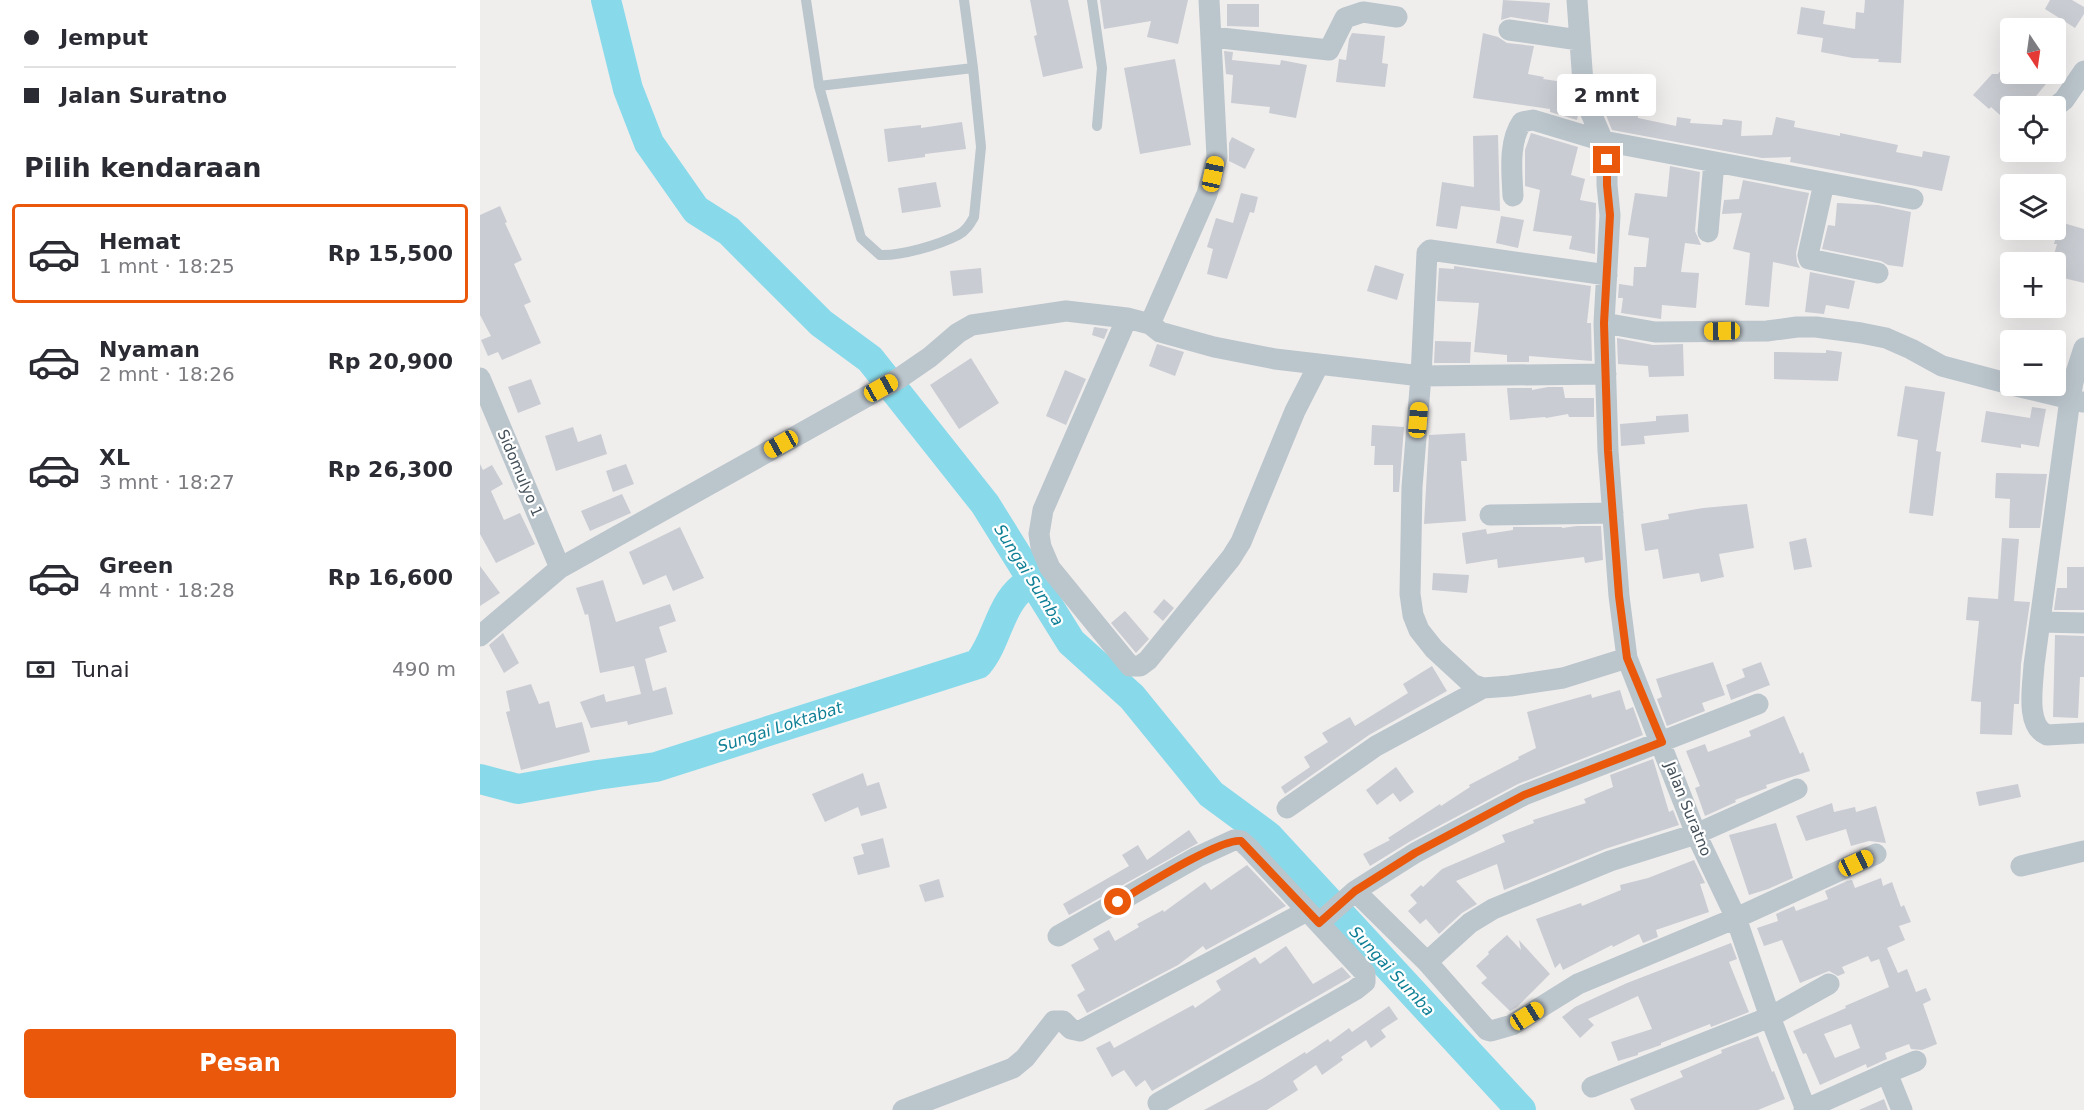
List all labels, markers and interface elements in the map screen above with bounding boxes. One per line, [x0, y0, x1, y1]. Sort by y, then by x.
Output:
north arrow [2000, 18, 2066, 84]
map controls [2000, 18, 2066, 396]
text: Jemput [60, 25, 148, 50]
callout: 2 mnt [1558, 73, 1656, 115]
text: Jalan Suratno [60, 83, 227, 108]
text: 2 mnt [1574, 83, 1639, 107]
button: locate [2000, 96, 2066, 162]
route end [1593, 146, 1620, 173]
text: Pilih kendaraan [24, 152, 261, 183]
car [1200, 155, 1226, 193]
button: layers [2000, 174, 2066, 240]
icon: car [27, 227, 81, 281]
text: Hemat [99, 229, 181, 254]
text: Rp 15,500 [328, 241, 453, 266]
button: + [2000, 252, 2066, 318]
text: 1 mnt · 18:25 [99, 254, 235, 278]
car [1704, 322, 1740, 340]
button: − [2000, 330, 2066, 396]
icon: car [27, 335, 81, 389]
text: Nyaman [99, 337, 200, 362]
text: Rp 20,900 [328, 349, 453, 374]
text: 2 mnt · 18:26 [99, 362, 235, 386]
car [861, 371, 901, 405]
car [1407, 401, 1429, 439]
street label: Sidomulyo 1 [494, 427, 546, 519]
car [761, 427, 801, 461]
icon: car [27, 443, 81, 497]
text: XL [99, 445, 130, 470]
text: Rp 26,300 [328, 457, 453, 482]
text: 3 mnt · 18:27 [99, 470, 235, 494]
water label: Sungai Sumba [990, 521, 1068, 629]
icon: car [27, 551, 81, 605]
text: Green [99, 553, 173, 578]
text: Rp 16,600 [328, 565, 453, 590]
text: 4 mnt · 18:28 [99, 578, 235, 602]
icon: cash [24, 653, 57, 686]
text: Tunai [72, 657, 130, 682]
text: 490 m [392, 657, 456, 681]
water label: Sungai Loktabat [715, 698, 846, 756]
street label: Jalan Suratno [1661, 758, 1715, 859]
car [1836, 847, 1876, 879]
route start [1104, 888, 1131, 915]
water label: Sungai Sumba [1346, 922, 1438, 1020]
car [1507, 999, 1547, 1033]
button: Pesan [24, 1029, 456, 1098]

